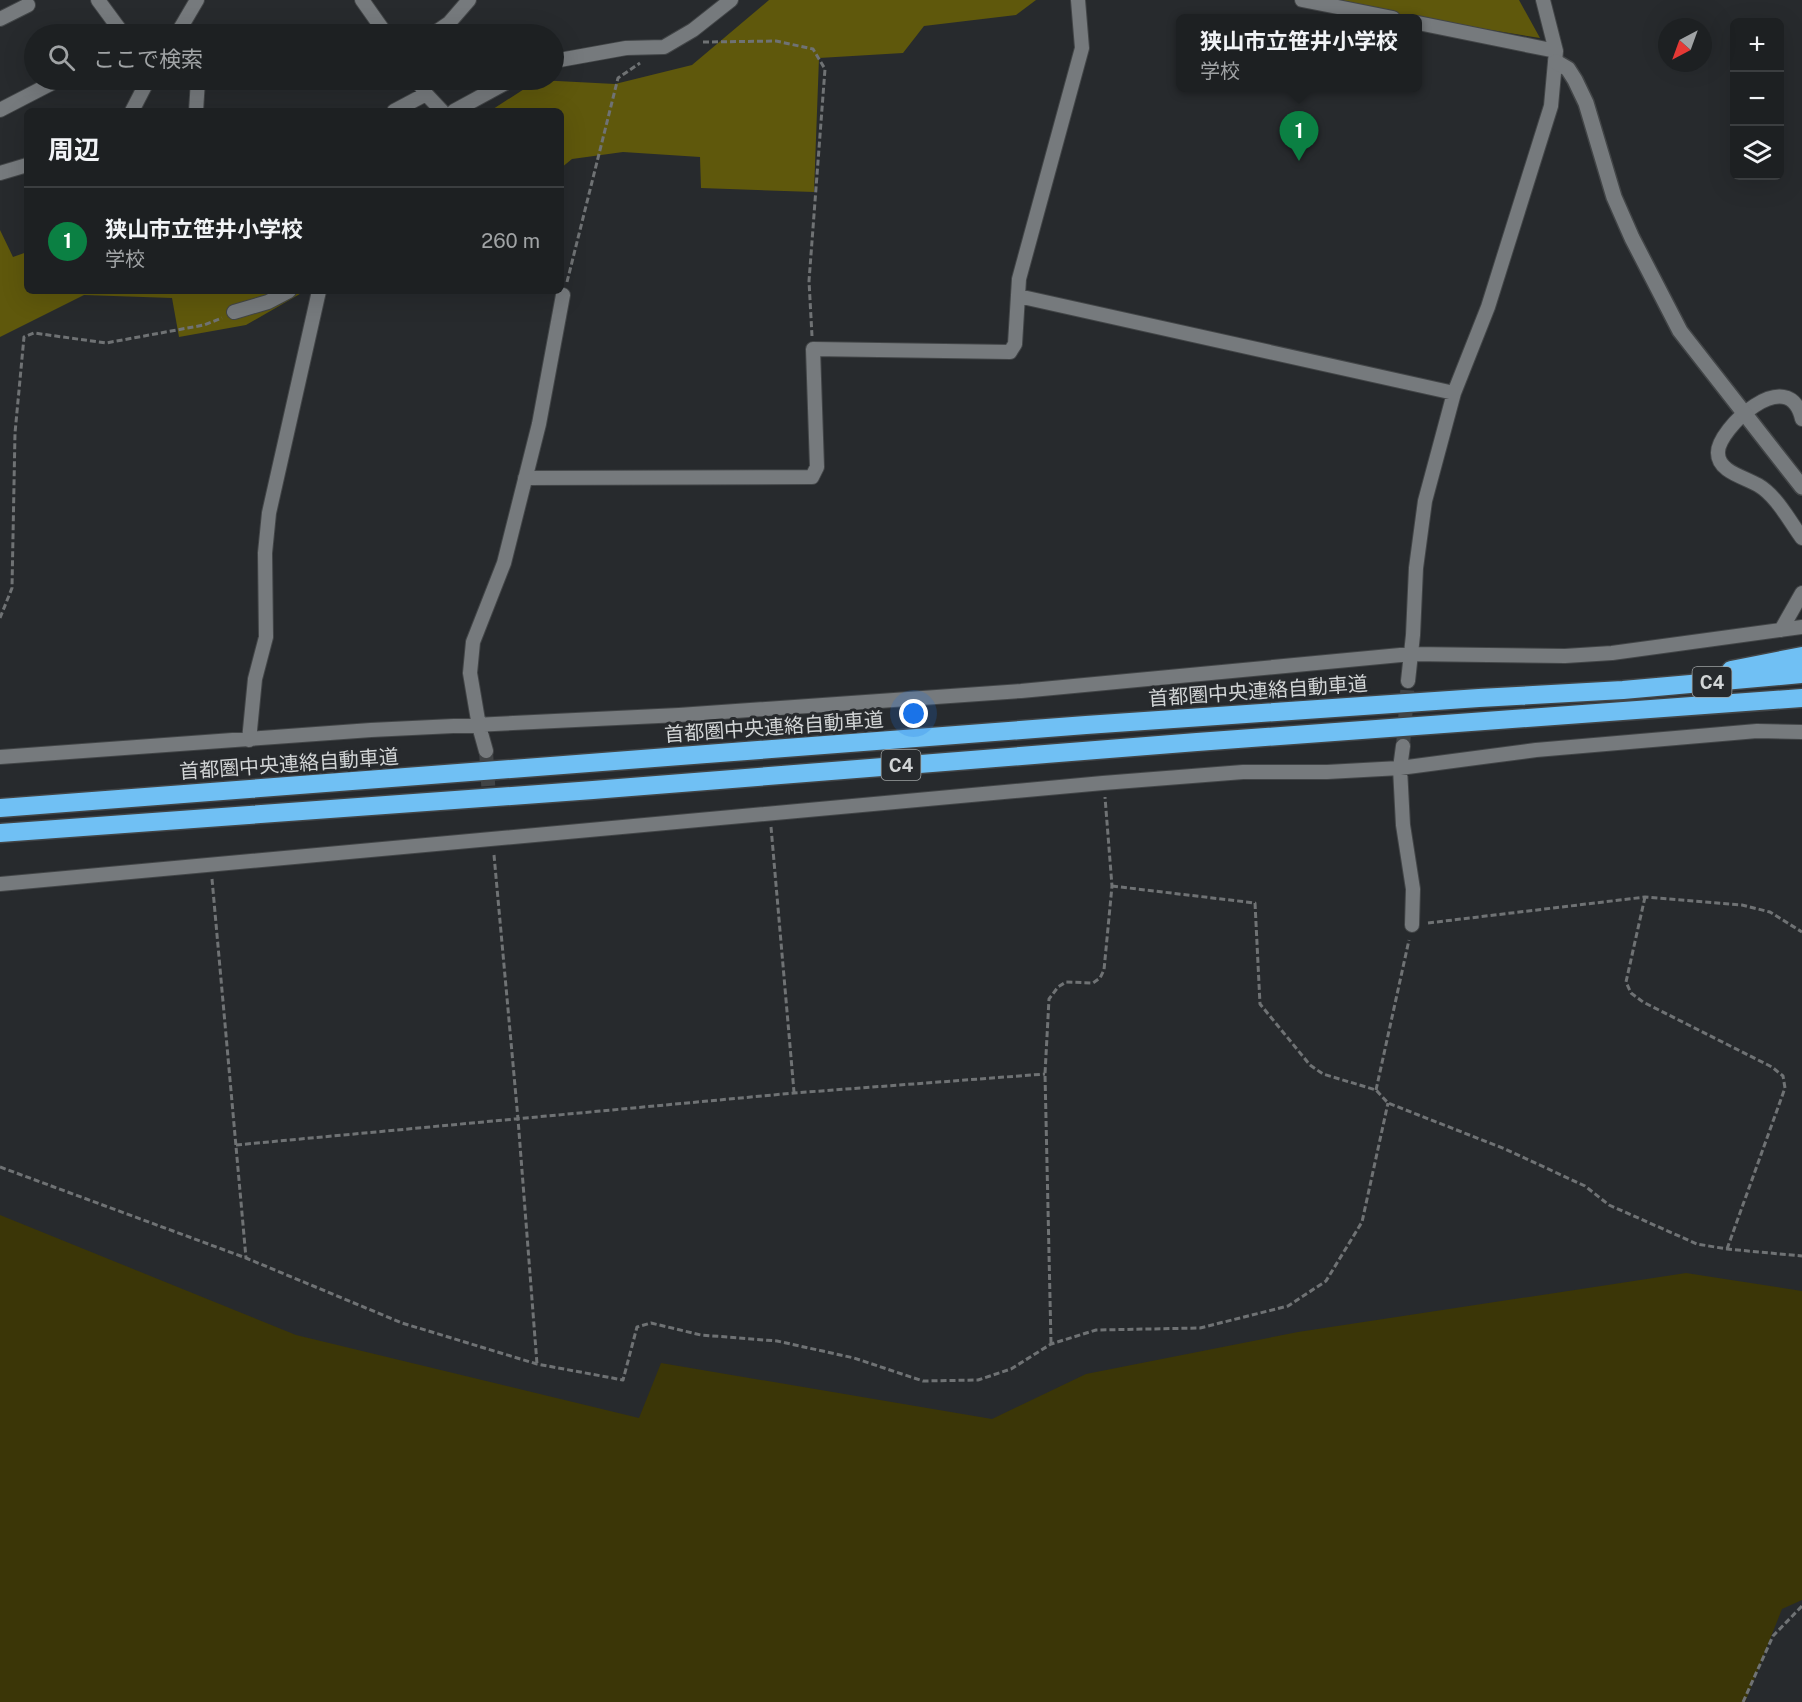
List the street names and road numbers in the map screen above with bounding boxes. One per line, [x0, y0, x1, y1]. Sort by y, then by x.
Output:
road number: C4 [1692, 667, 1732, 697]
street label: 首都圏中央連絡自動車道 [1147, 671, 1369, 711]
street label: 首都圏中央連絡自動車道 [663, 707, 885, 747]
street label: 首都圏中央連絡自動車道 [178, 744, 400, 784]
road number: C4 [882, 750, 920, 780]

